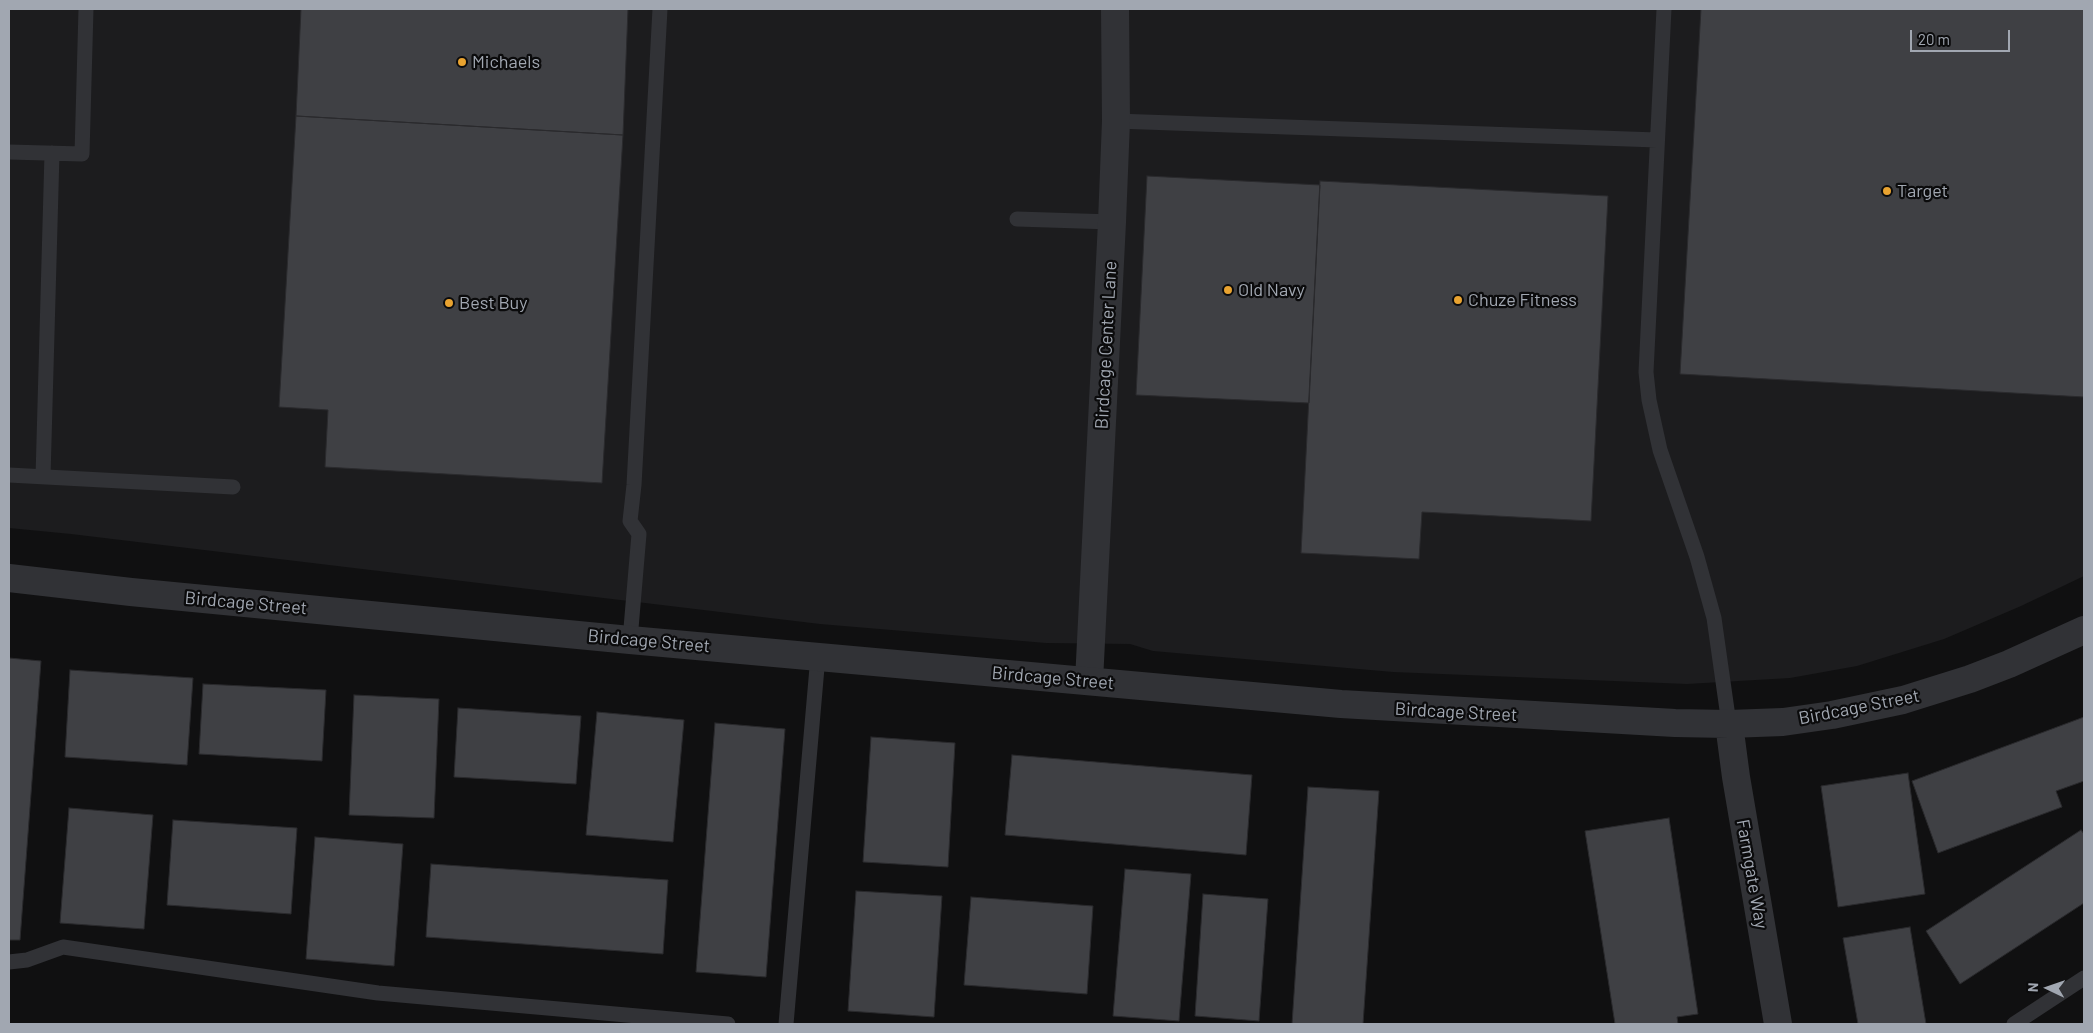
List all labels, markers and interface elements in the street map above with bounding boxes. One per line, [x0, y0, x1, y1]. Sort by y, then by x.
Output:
scale bar [1913, 20, 2013, 52]
text: 20 m [1918, 30, 1950, 48]
place label: Michaels [472, 51, 540, 73]
marker: Michaels [456, 56, 468, 68]
place label: Target [1897, 180, 1948, 202]
marker: Target [1881, 185, 1893, 197]
street label: Birdcage Center Lane [1091, 260, 1121, 430]
place label: Old Navy [1238, 279, 1305, 301]
marker: Old Navy [1222, 284, 1234, 296]
place label: Chuze Fitness [1468, 289, 1577, 311]
place label: Best Buy [459, 292, 527, 314]
marker: Chuze Fitness [1452, 294, 1464, 306]
marker: Best Buy [443, 297, 455, 309]
street label: Birdcage Street [184, 587, 308, 619]
street label: Birdcage Street [587, 625, 711, 657]
street label: Birdcage Street [991, 662, 1115, 694]
street label: Birdcage Street [1797, 685, 1921, 729]
street label: Birdcage Street [1394, 698, 1518, 726]
street label: Farmgate Way [1732, 818, 1772, 930]
north arrow [2023, 963, 2073, 1013]
text: N [2024, 982, 2041, 992]

